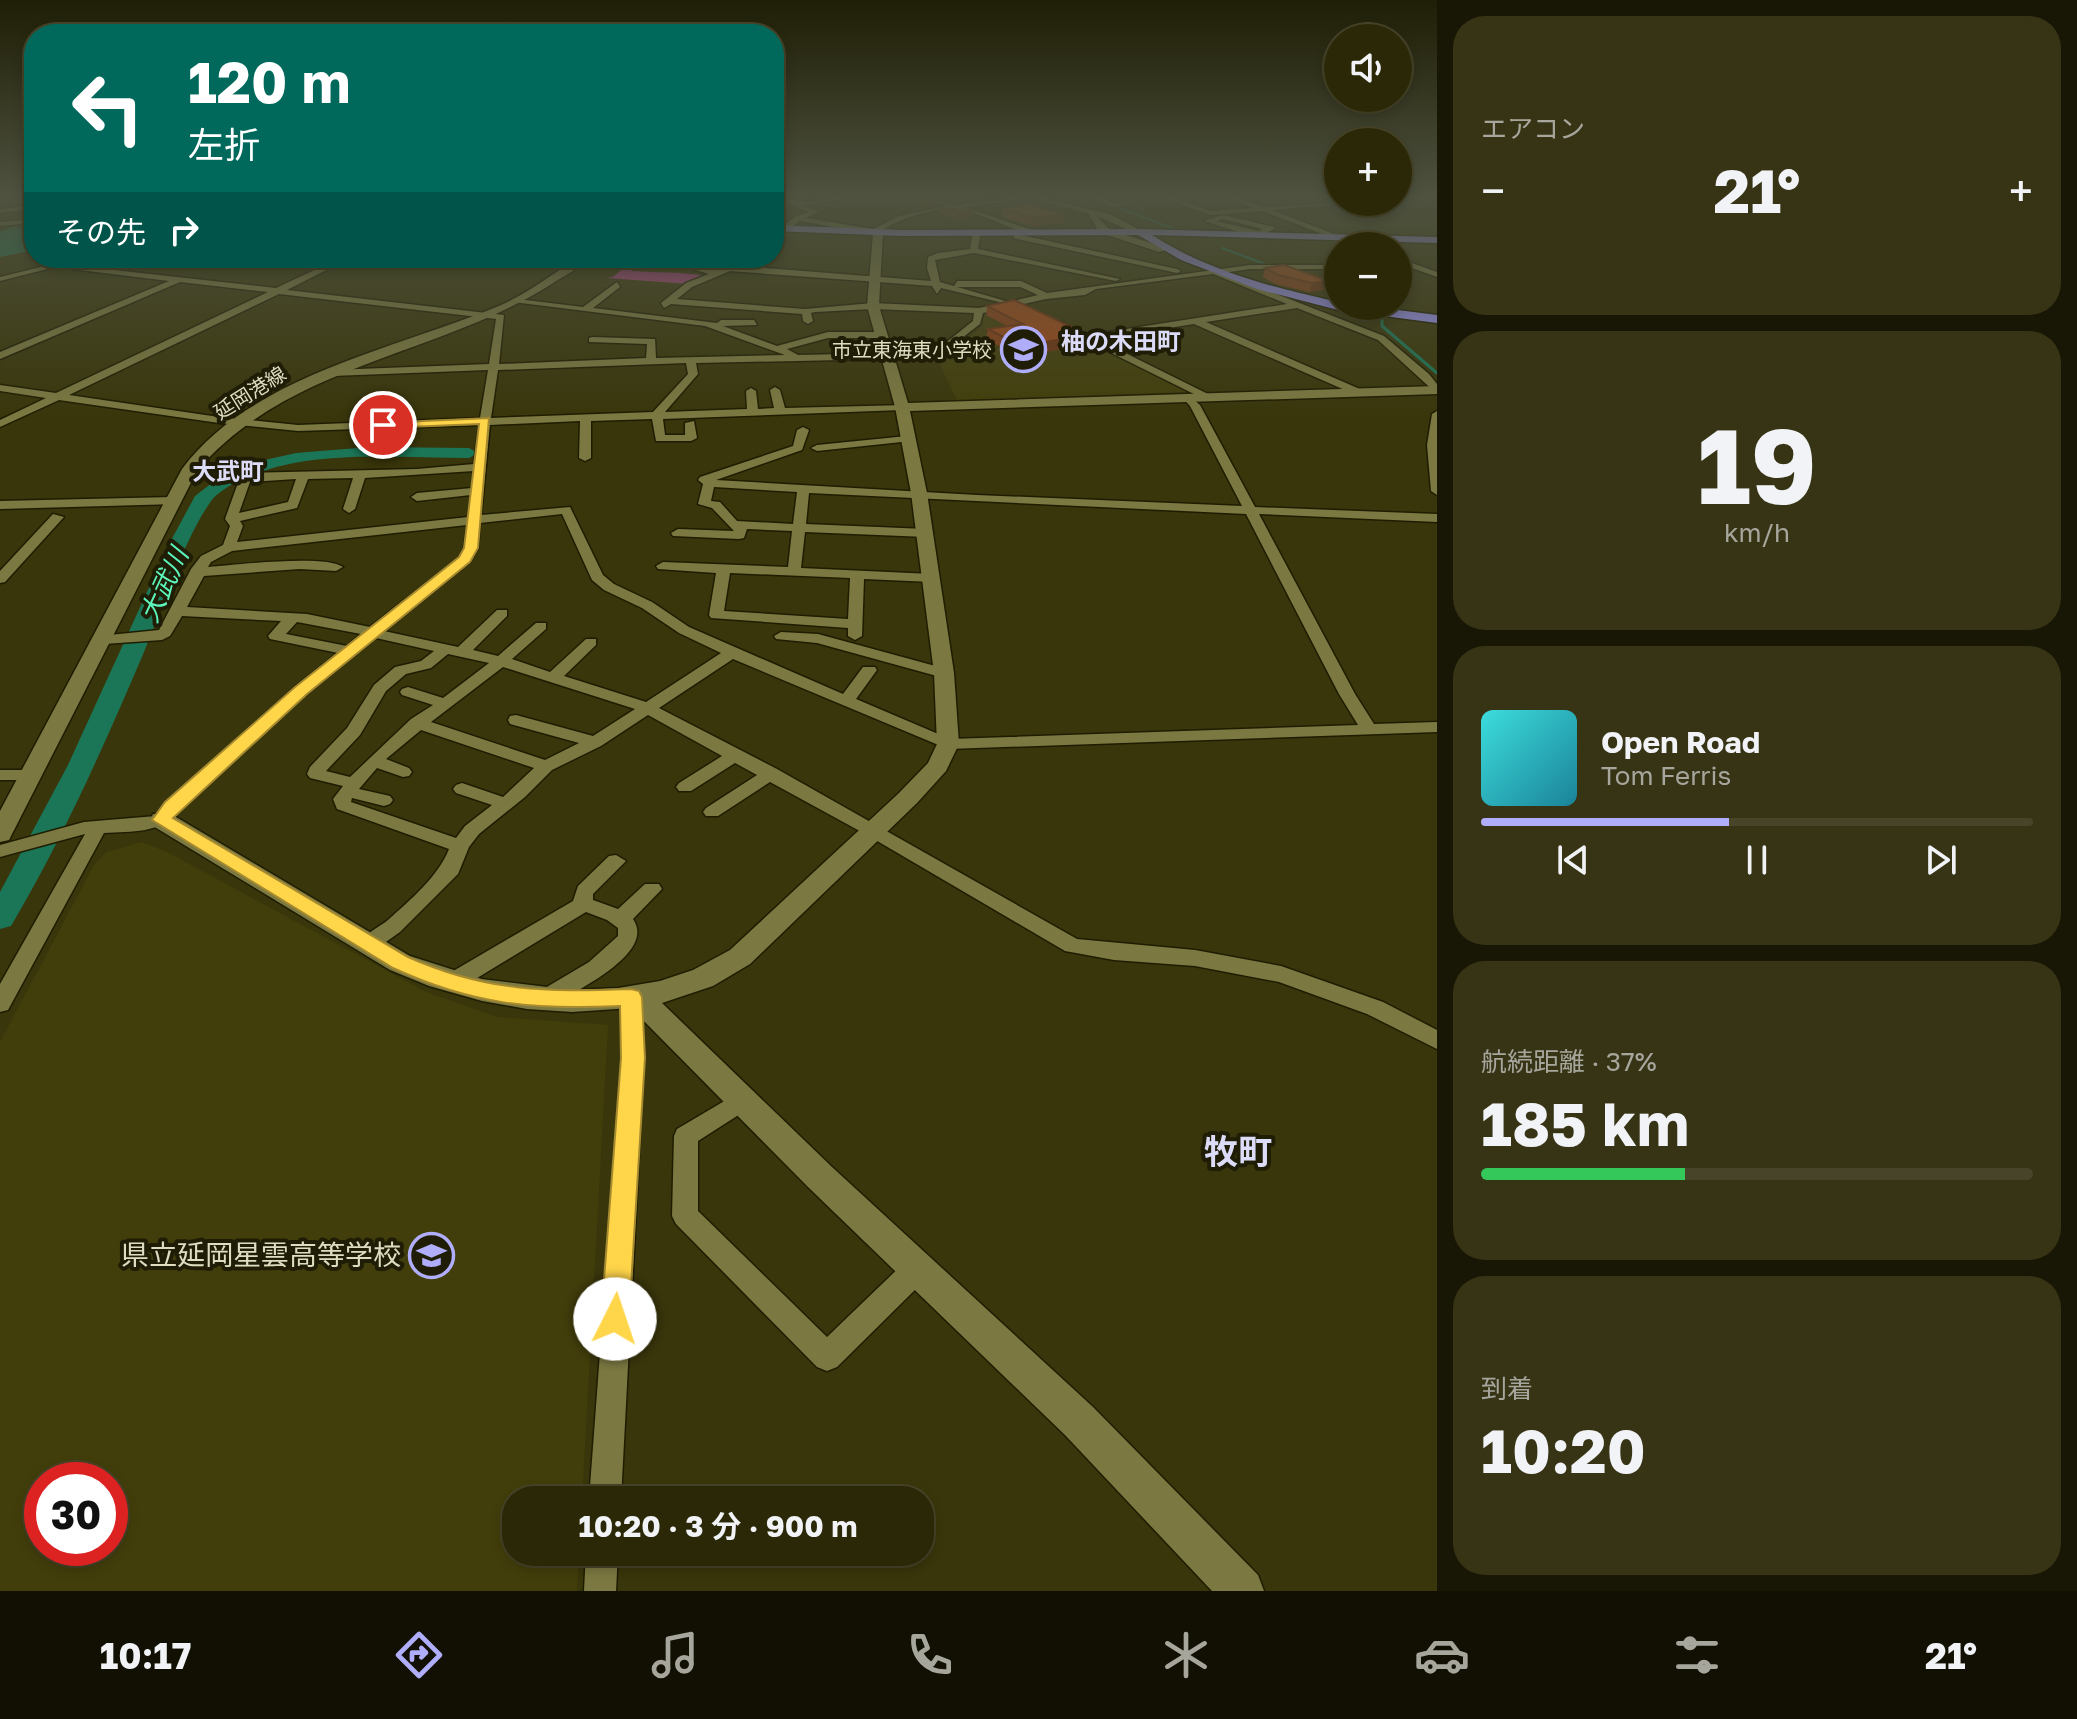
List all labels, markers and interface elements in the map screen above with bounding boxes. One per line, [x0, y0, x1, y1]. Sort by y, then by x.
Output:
map controls [1324, 24, 1412, 320]
button: sound [1324, 24, 1412, 112]
text: 120 m [188, 48, 350, 115]
icon: left [56, 56, 160, 160]
text: エアコン [1481, 113, 1585, 144]
text: 左折 [188, 123, 260, 166]
button: + [1324, 128, 1412, 216]
text: 21° [1714, 154, 1800, 226]
text: − [1481, 164, 1505, 217]
text: + [2009, 164, 2033, 217]
icon: right [162, 208, 206, 252]
text: その先 [56, 214, 146, 250]
button: − [1324, 232, 1412, 320]
school or university icon: 市立東海東小学校 [999, 326, 1047, 374]
district label: 柚の木田町 [1061, 326, 1181, 355]
place label: 市立東海東小学校 [832, 337, 992, 361]
street label: 延岡港線 [209, 361, 290, 424]
pin [349, 391, 417, 459]
text: 19 [1697, 402, 1817, 527]
icon: arrive [361, 403, 405, 447]
district label: 大武町 [192, 456, 264, 485]
text: km/h [1724, 517, 1790, 548]
water label: 大武川 [133, 540, 195, 627]
text: Open Road [1601, 724, 1760, 760]
text: Tom Ferris [1601, 760, 1731, 791]
icon: previous [1551, 838, 1595, 882]
icon: pause [1735, 838, 1779, 882]
icon: next [1919, 838, 1963, 882]
text: 航続距離 · 37% [1481, 1046, 1657, 1077]
text: 185 km [1481, 1087, 1689, 1159]
district label: 牧町 [1204, 1131, 1272, 1171]
school or university icon: 県立延岡星雲高等学校 [408, 1231, 456, 1279]
place label: 県立延岡星雲高等学校 [121, 1238, 401, 1271]
position arrow [573, 1277, 657, 1361]
text: 到着 [1481, 1373, 1533, 1404]
text: 10:20 [1481, 1414, 1646, 1486]
speed limit sign: 30 [24, 1462, 128, 1566]
text: 10:20 · 3 分 · 900 m [578, 1508, 858, 1544]
icon: directions [391, 1627, 447, 1683]
icon: music [647, 1627, 703, 1683]
icon: phone [902, 1627, 958, 1683]
icon: climate [1158, 1627, 1214, 1683]
icon: car [1414, 1627, 1470, 1683]
icon: filters [1669, 1627, 1725, 1683]
text: 10:17 [100, 1634, 191, 1677]
text: 21° [1925, 1634, 1977, 1677]

